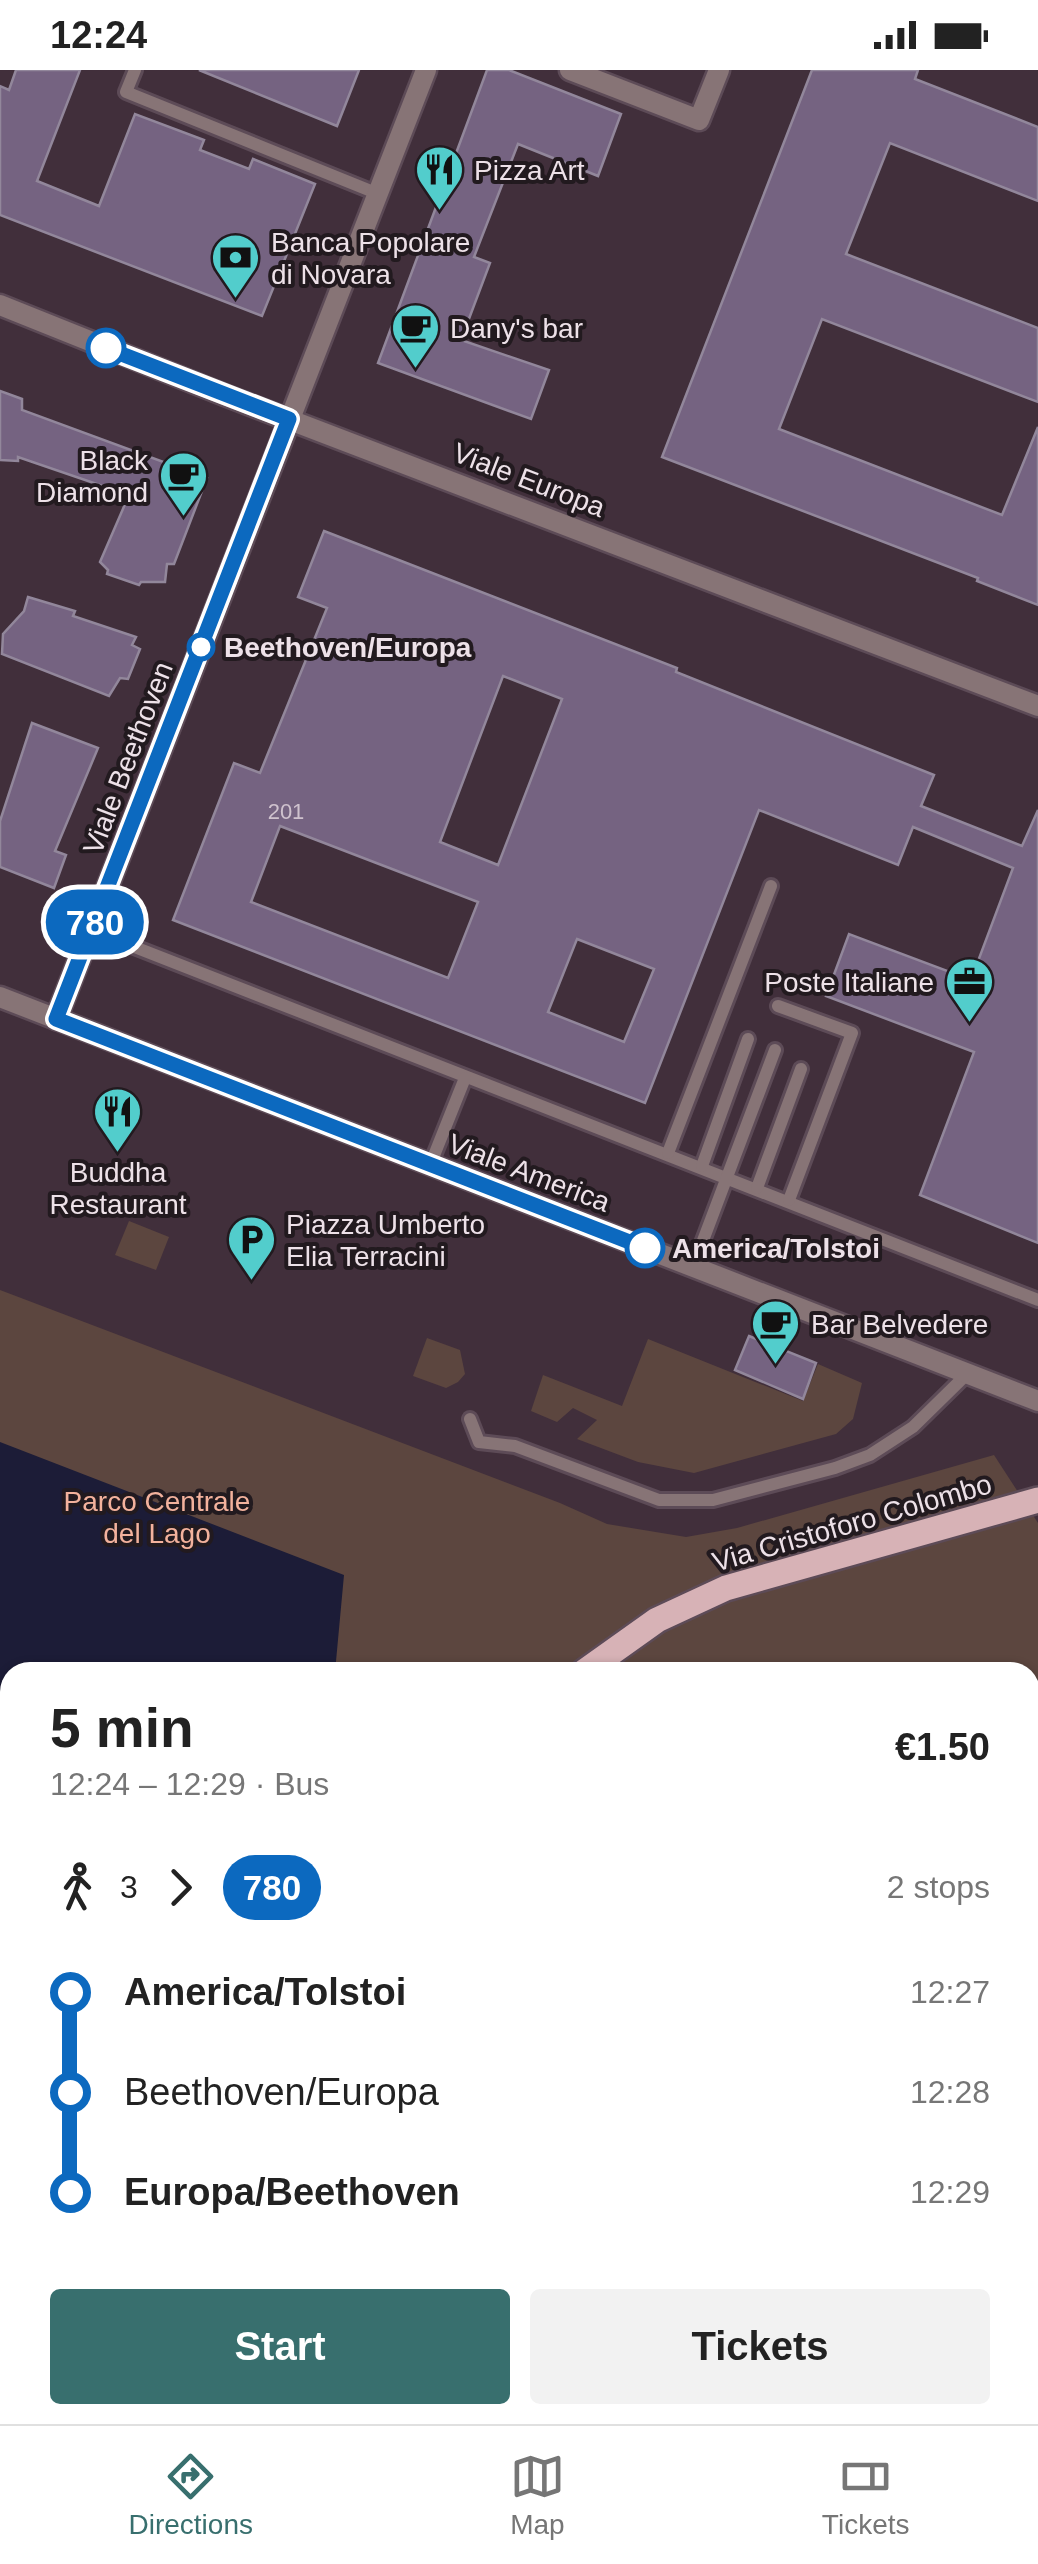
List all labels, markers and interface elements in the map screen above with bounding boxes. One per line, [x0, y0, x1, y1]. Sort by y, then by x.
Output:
text: 12:24 [50, 14, 147, 56]
restaurant icon: Pizza Art [413, 144, 465, 212]
place label: Pizza Art [474, 155, 585, 186]
place label: Banca Popolare di Novara [271, 227, 470, 290]
bank icon: Banca Popolare di Novara [210, 232, 262, 300]
cafe icon: Dany's bar [389, 302, 441, 370]
place label: Dany's bar [450, 313, 583, 344]
unlabelled marker [87, 329, 125, 367]
street label: Viale Europa [449, 437, 610, 523]
place label: Black Diamond [36, 445, 149, 508]
cafe icon: Black Diamond [157, 450, 209, 518]
place label: Beethoven/Europa [224, 632, 472, 663]
marker: Beethoven/Europa [188, 634, 214, 660]
street label: Viale Beethoven [77, 657, 179, 859]
house number: 201 [268, 799, 304, 824]
line badge: 780 [38, 890, 152, 954]
text: 780 [66, 903, 124, 942]
office icon: Poste Italiane [943, 956, 995, 1024]
place label: Poste Italiane [764, 967, 934, 998]
restaurant icon: Buddha Restaurant [92, 1086, 144, 1154]
street label: Viale America [444, 1128, 615, 1218]
place label: Buddha Restaurant [50, 1157, 187, 1220]
place label: Piazza Umberto Elia Terracini [286, 1209, 485, 1272]
parking icon: Piazza Umberto Elia Terracini [225, 1214, 277, 1282]
marker: America/Tolstoi [626, 1229, 664, 1267]
place label: America/Tolstoi [672, 1233, 880, 1264]
cafe icon: Bar Belvedere [750, 1298, 802, 1366]
place label: Bar Belvedere [811, 1309, 988, 1340]
street label: Via Cristoforo Colombo [709, 1468, 995, 1578]
park label: Parco Centrale del Lago [64, 1486, 250, 1549]
text: 5 min [50, 1697, 194, 1759]
text: €1.50 [895, 1726, 990, 1768]
text: 12:24 – 12:29 · Bus [50, 1766, 329, 1802]
icon: walk [50, 1860, 105, 1915]
icon: forward [153, 1860, 208, 1915]
text: 780 [243, 1868, 301, 1907]
text: 3 [120, 1869, 138, 1905]
text: 2 stops [887, 1869, 990, 1905]
text: America/Tolstoi [124, 1971, 406, 2013]
text: 12:27 [910, 1974, 990, 2010]
text: Beethoven/Europa [124, 2071, 439, 2113]
text: 12:28 [910, 2074, 990, 2110]
text: Europa/Beethoven [124, 2171, 460, 2213]
text: 12:29 [910, 2174, 990, 2210]
button: Start [50, 2289, 510, 2404]
button: Tickets [530, 2289, 990, 2404]
tab: Directions [128, 2449, 253, 2541]
tab: Map [510, 2449, 565, 2541]
tab: Tickets [822, 2449, 910, 2541]

